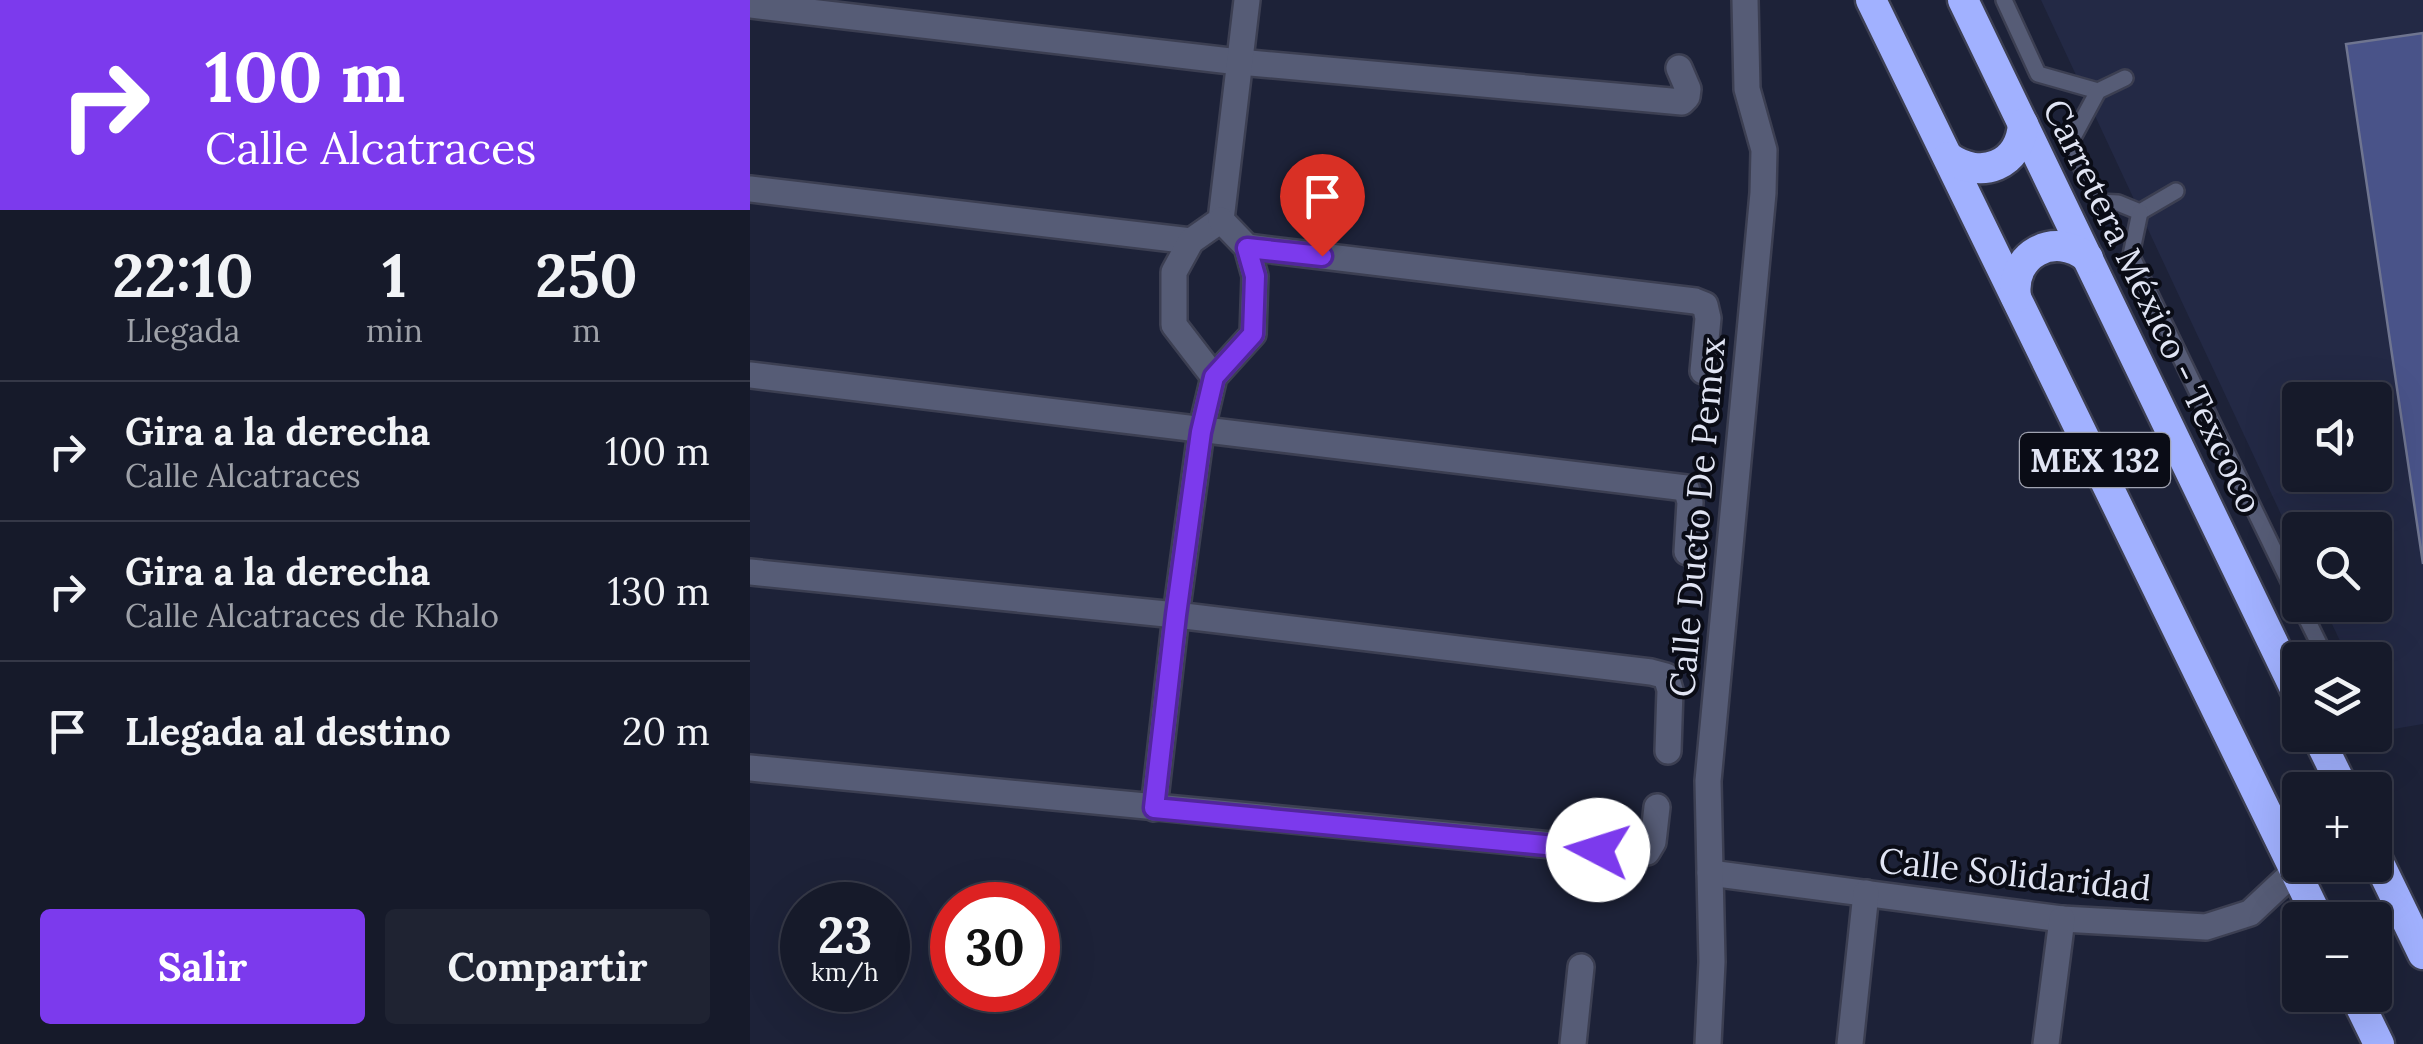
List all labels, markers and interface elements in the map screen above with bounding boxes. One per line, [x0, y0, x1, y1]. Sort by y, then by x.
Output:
text: 100 m [205, 32, 405, 121]
icon: right [40, 40, 170, 170]
street label: Carretera México - Texcoco [2033, 92, 2273, 520]
text: Calle Alcatraces [205, 119, 536, 176]
pin [1280, 154, 1365, 257]
icon: arrive [1295, 169, 1350, 224]
text: 22:10 [112, 237, 254, 313]
text: 1 [382, 237, 407, 313]
text: 250 [535, 237, 638, 313]
text: Llegada [126, 310, 240, 351]
text: min [366, 310, 423, 351]
text: m [572, 310, 601, 351]
street label: Calle Ducto De Pemex [1659, 335, 1735, 699]
map controls [2282, 382, 2392, 1012]
button: sound [2282, 382, 2392, 492]
text: Gira a la derecha [125, 407, 430, 455]
icon: right [40, 424, 95, 479]
text: 100 m [605, 427, 710, 475]
road number: MEX 132 [2020, 433, 2170, 487]
text: Calle Alcatraces [125, 455, 361, 496]
button: search [2282, 512, 2392, 622]
text: Gira a la derecha [125, 547, 430, 595]
icon: right [40, 564, 95, 619]
text: 130 m [607, 567, 710, 615]
text: Calle Alcatraces de Khalo [125, 595, 499, 636]
button: layers [2282, 642, 2392, 752]
icon: arrive [40, 704, 95, 759]
text: Llegada al destino [125, 707, 451, 755]
text: 20 m [622, 707, 710, 755]
button: + [2282, 772, 2392, 882]
position arrow [1546, 798, 1650, 902]
street label: Calle Solidaridad [1877, 837, 2153, 911]
speed limit sign: 30 [930, 882, 1060, 1012]
button: − [2282, 902, 2392, 1012]
text: 23 [818, 903, 872, 967]
button: Salir [40, 909, 365, 1024]
button: Compartir [385, 909, 710, 1024]
text: km/h [811, 956, 879, 988]

